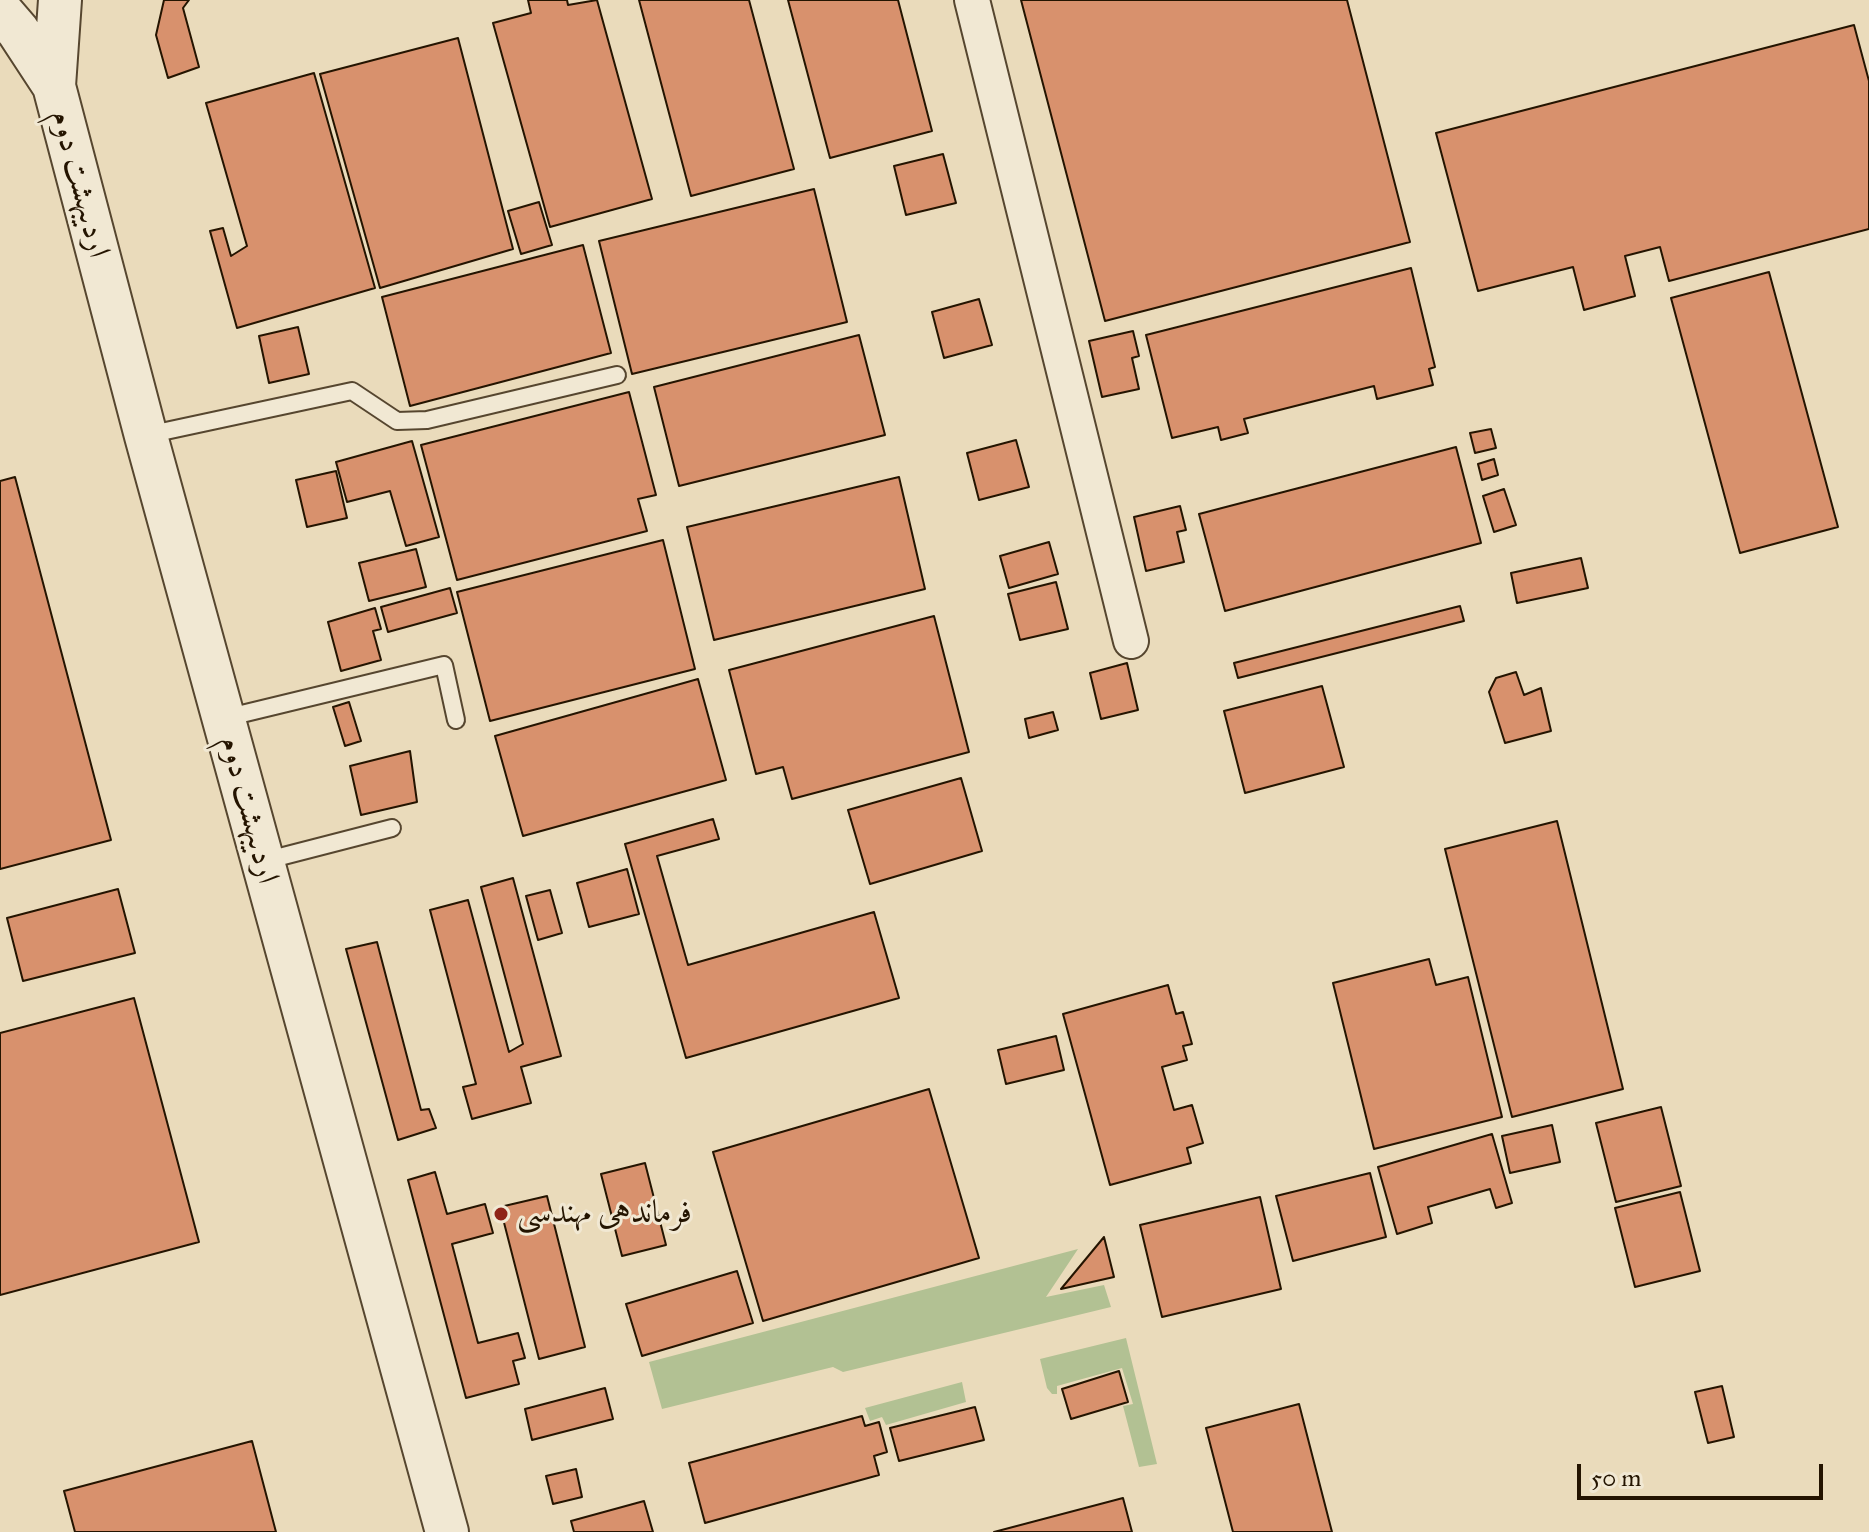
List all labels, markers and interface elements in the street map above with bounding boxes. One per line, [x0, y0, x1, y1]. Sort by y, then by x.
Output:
street label: اردیبهشت دوم [41, 106, 117, 262]
street label: اردیبهشت دوم [210, 732, 286, 888]
place label: فرماندهی مهندسی [517, 1195, 692, 1233]
marker: فرماندهی مهندسی [492, 1205, 510, 1223]
scale bar [1581, 1448, 1827, 1498]
text: 50 m [1591, 1463, 1641, 1493]

